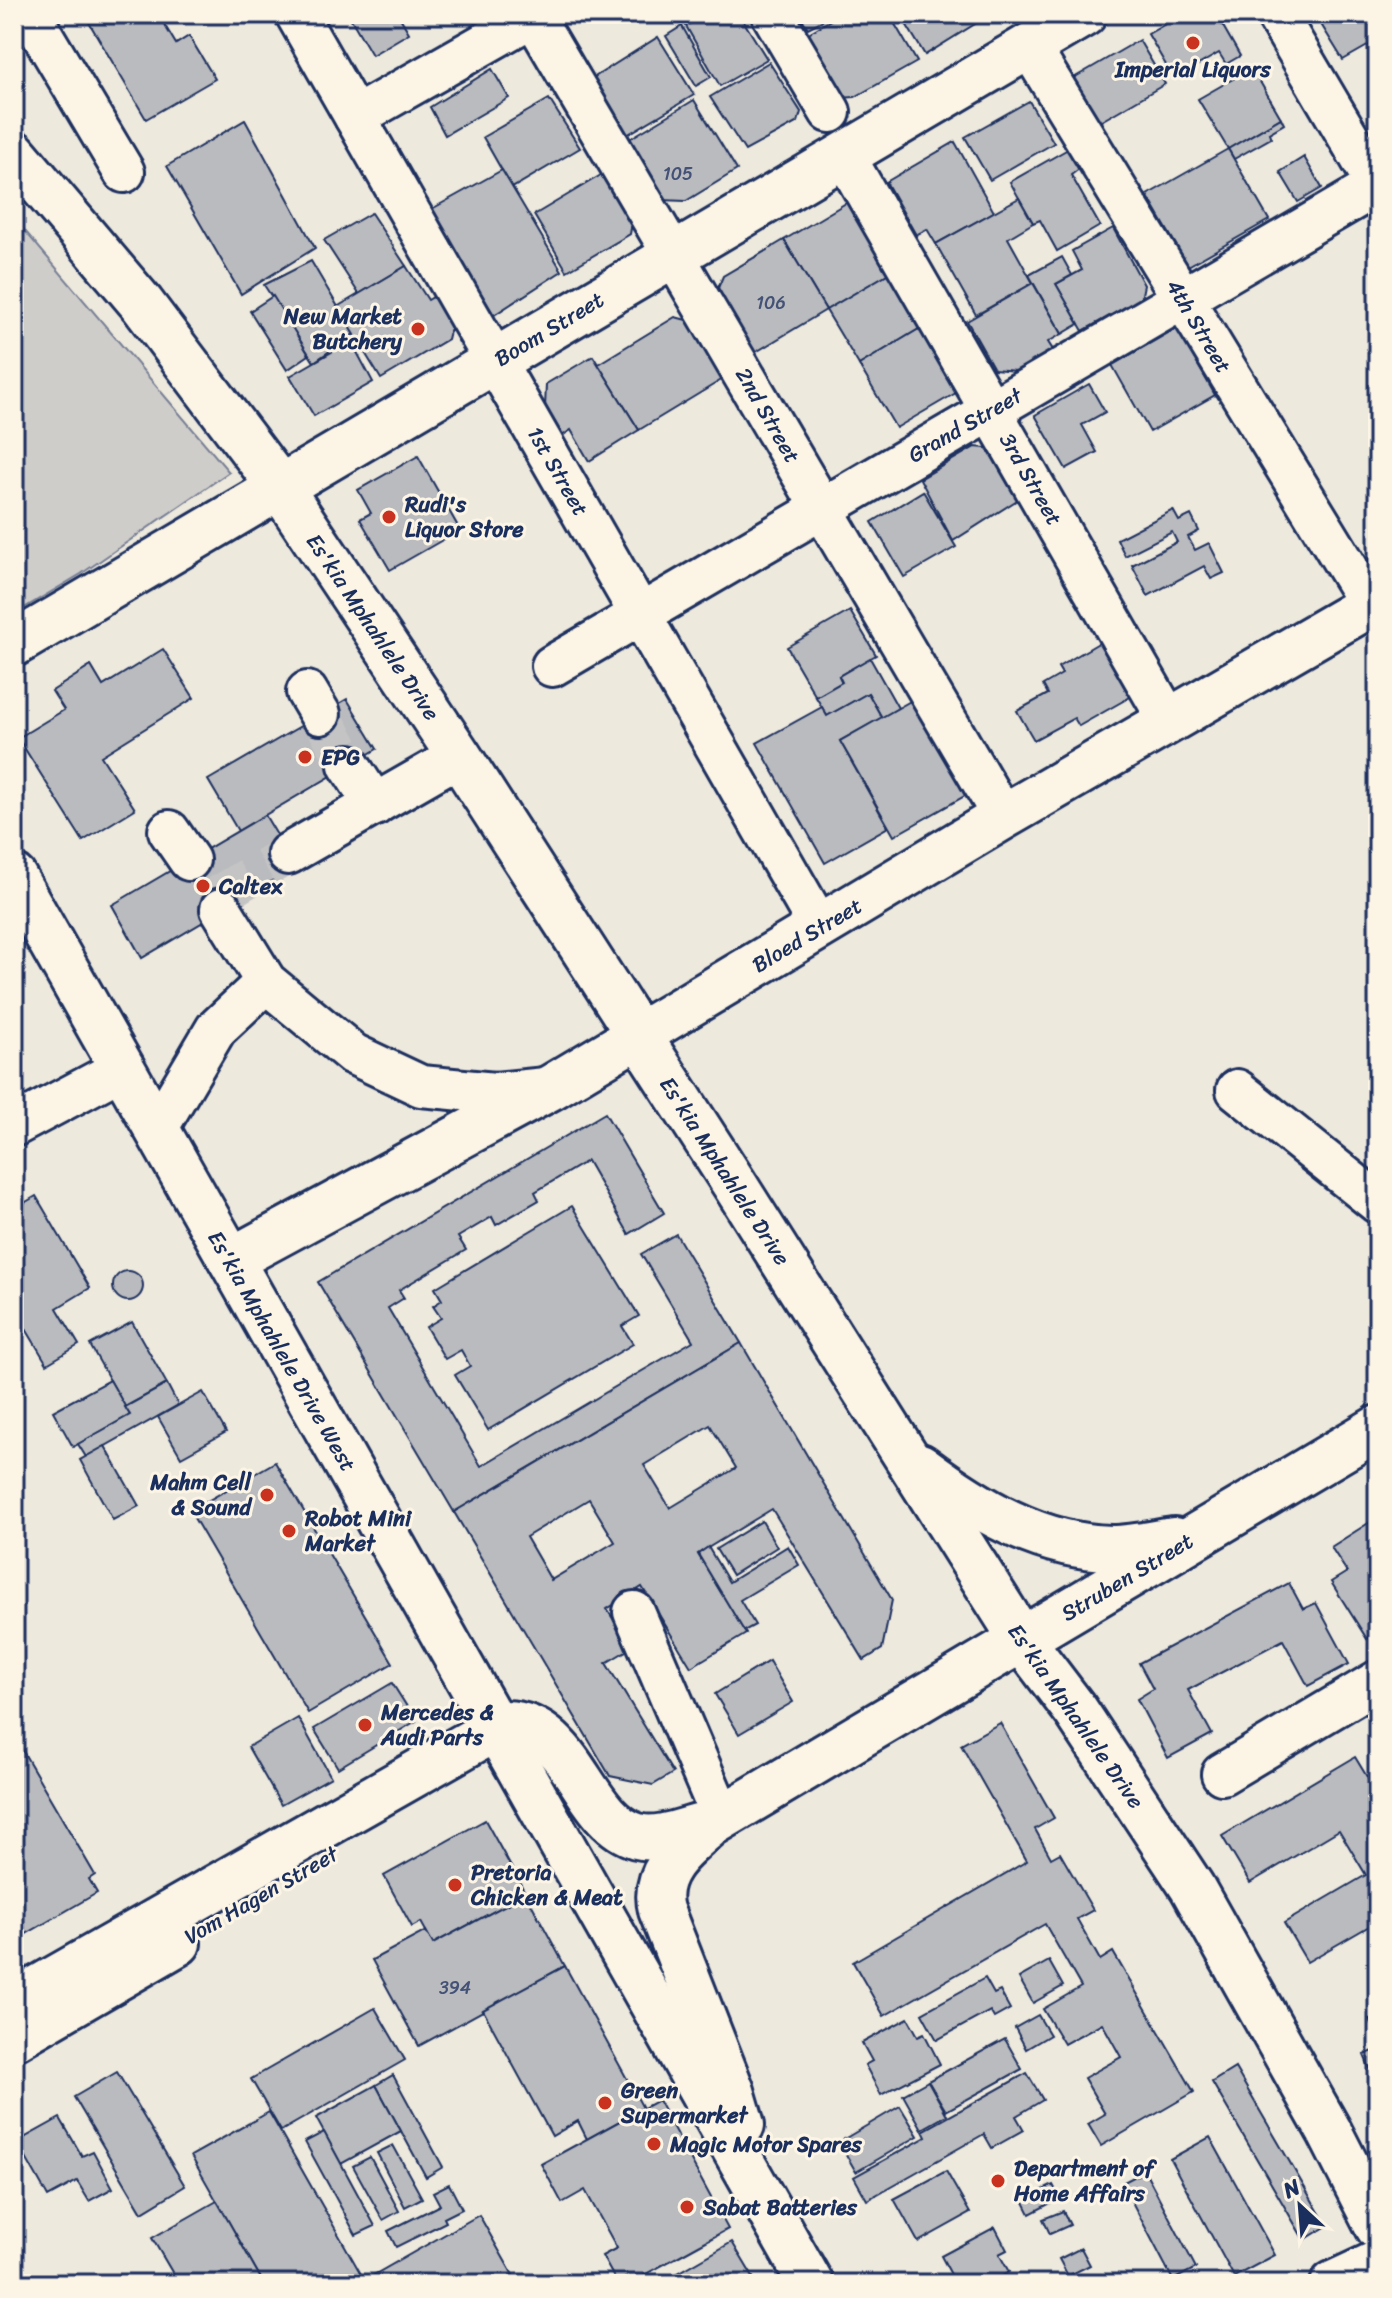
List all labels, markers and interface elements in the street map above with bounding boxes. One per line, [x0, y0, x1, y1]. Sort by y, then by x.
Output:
marker: Imperial Liquors [1184, 34, 1202, 52]
place label: Imperial Liquors [1114, 50, 1272, 89]
house number: 105 [663, 158, 693, 190]
street label: 4th Street [1155, 271, 1243, 381]
street label: Boom Street [486, 280, 612, 377]
house number: 106 [756, 287, 786, 319]
place label: New Market Butchery [283, 297, 403, 361]
marker: New Market Butchery [409, 320, 427, 338]
street label: 2nd Street [725, 359, 812, 471]
street label: Grand Street [900, 376, 1031, 474]
street label: 1st Street [516, 418, 600, 524]
street label: 3rd Street [989, 425, 1074, 533]
place label: Rudi's Liquor Store [404, 485, 524, 549]
marker: Rudi's Liquor Store [380, 508, 398, 526]
street label: Es'kia Mphahlele Drive [295, 525, 451, 729]
place label: EPG [321, 738, 361, 777]
marker: EPG [296, 748, 314, 766]
place label: Caltex [218, 867, 283, 906]
marker: Caltex [194, 877, 212, 895]
street label: Bloed Street [744, 886, 870, 983]
street label: Es'kia Mphahlele Drive [649, 1068, 801, 1274]
street label: Es'kia Mphahlele Drive West [197, 1223, 367, 1479]
place label: Mahm Cell & Sound [149, 1463, 253, 1527]
marker: Mahm Cell & Sound [258, 1486, 276, 1504]
place label: Robot Mini Market [304, 1499, 413, 1563]
marker: Robot Mini Market [280, 1522, 298, 1540]
street label: Struben Street [1053, 1522, 1201, 1632]
street label: Es'kia Mphahlele Drive [997, 1615, 1155, 1817]
place label: Mercedes & Audi Parts [380, 1693, 494, 1757]
marker: Mercedes & Audi Parts [356, 1716, 374, 1734]
street label: Vom Hagen Street [176, 1834, 347, 1955]
place label: Pretoria Chicken & Meat [470, 1853, 623, 1917]
marker: Pretoria Chicken & Meat [446, 1876, 464, 1894]
house number: 394 [439, 1972, 471, 2004]
place label: Green Supermarket [620, 2071, 749, 2135]
marker: Green Supermarket [596, 2094, 614, 2112]
place label: Magic Motor Spares [669, 2125, 862, 2164]
marker: Magic Motor Spares [645, 2135, 663, 2153]
place label: Department of Home Affairs [1013, 2149, 1157, 2213]
north arrow [1260, 2166, 1340, 2246]
text: N [1275, 2167, 1308, 2210]
marker: Department of Home Affairs [989, 2172, 1007, 2190]
place label: Sabat Batteries [702, 2188, 858, 2227]
marker: Sabat Batteries [678, 2198, 696, 2216]

